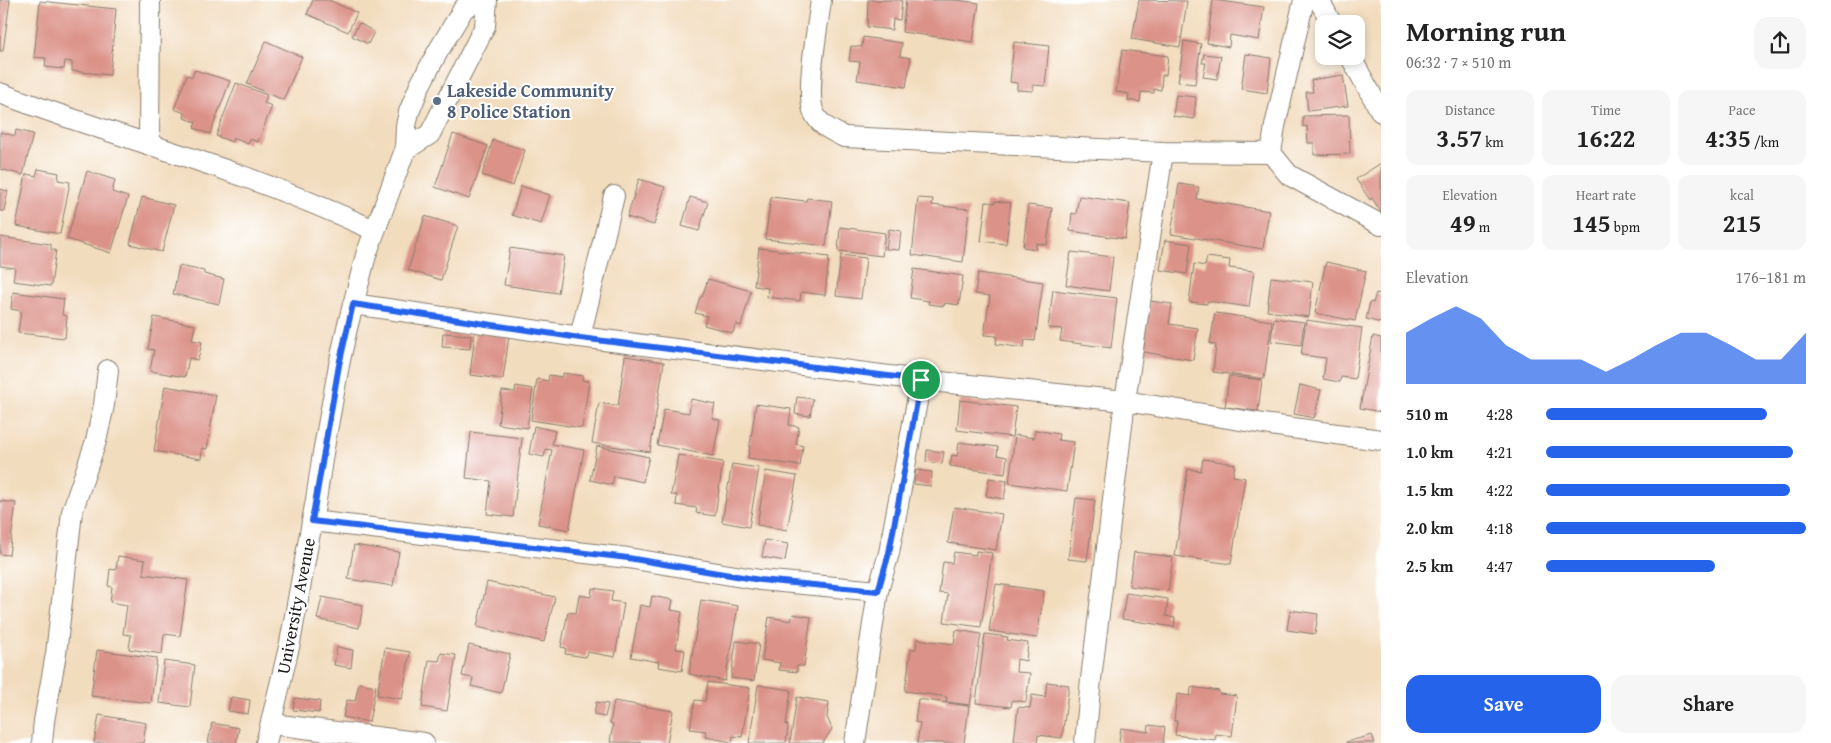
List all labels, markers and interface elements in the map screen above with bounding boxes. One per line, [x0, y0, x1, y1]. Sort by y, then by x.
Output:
text: Morning run [1406, 10, 1566, 51]
map controls [1315, 15, 1365, 65]
button: layers [1315, 15, 1365, 65]
button: share [1754, 17, 1806, 69]
text: 06:32 · 7 × 510 m [1406, 50, 1511, 74]
place label: Lakeside Community 8 Police Station [447, 77, 615, 125]
marker: Lakeside Community 8 Police Station [431, 95, 443, 107]
text: Distance [1445, 100, 1495, 120]
text: Time [1591, 100, 1621, 120]
text: Pace [1729, 100, 1755, 120]
text: 3.57 [1436, 120, 1482, 156]
text: 16:22 [1577, 120, 1635, 156]
text: 4:35 [1705, 120, 1751, 156]
text: km [1482, 132, 1504, 152]
text: /km [1751, 132, 1779, 152]
text: Elevation [1443, 185, 1497, 205]
text: Heart rate [1576, 185, 1636, 205]
text: kcal [1730, 185, 1754, 205]
text: 49 [1450, 205, 1476, 241]
text: 145 [1572, 205, 1611, 241]
text: 215 [1723, 205, 1761, 241]
text: m [1476, 217, 1490, 237]
text: bpm [1611, 217, 1640, 237]
text: Elevation [1406, 265, 1469, 289]
text: 176–181 m [1736, 265, 1806, 289]
pin [900, 359, 942, 401]
icon: arrive [907, 366, 935, 394]
text: 510 m [1406, 402, 1448, 426]
text: 4:28 [1486, 402, 1513, 426]
text: 1.0 km [1406, 440, 1453, 464]
text: 4:21 [1486, 440, 1513, 464]
text: 1.5 km [1406, 478, 1453, 502]
text: 4:22 [1486, 478, 1513, 502]
text: 2.0 km [1406, 516, 1453, 540]
text: 4:18 [1486, 516, 1513, 540]
street label: University Avenue [269, 535, 322, 676]
text: 2.5 km [1406, 554, 1453, 578]
text: 4:47 [1486, 554, 1513, 578]
button: Save [1406, 675, 1601, 733]
button: Share [1611, 675, 1806, 733]

